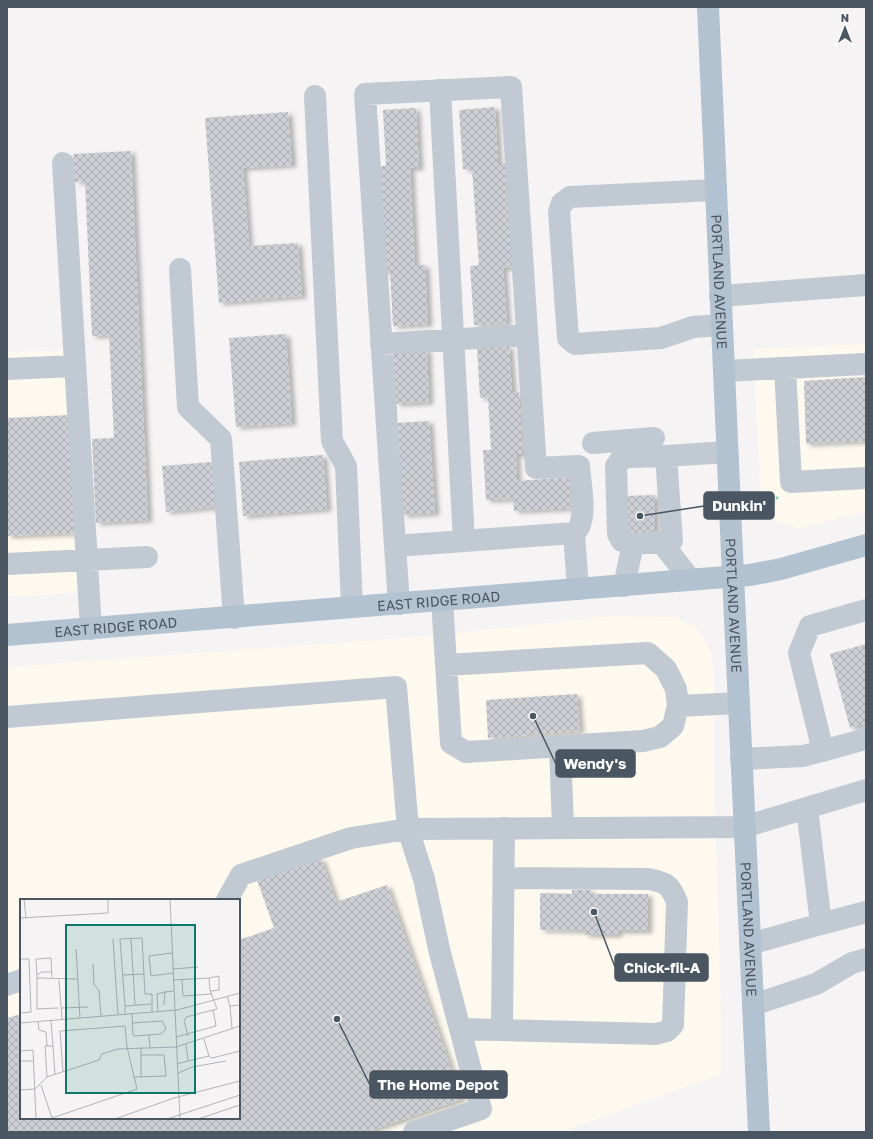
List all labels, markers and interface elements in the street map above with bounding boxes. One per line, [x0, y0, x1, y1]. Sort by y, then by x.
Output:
north arrow [825, 8, 865, 48]
text: N [841, 11, 849, 24]
street label: PORTLAND AVENUE [709, 214, 732, 349]
callout: Dunkin' [704, 492, 774, 519]
text: Dunkin' [712, 496, 766, 514]
street label: PORTLAND AVENUE [723, 538, 746, 673]
street label: EAST RIDGE ROAD [376, 587, 501, 614]
street label: EAST RIDGE ROAD [54, 613, 178, 640]
callout: Wendy's [556, 750, 635, 777]
text: Wendy's [564, 754, 626, 772]
street label: PORTLAND AVENUE [738, 861, 761, 997]
inset map [20, 899, 240, 1119]
callout: Chick-fil-A [615, 954, 708, 981]
text: Chick-fil-A [624, 958, 701, 976]
callout: The Home Depot [370, 1071, 507, 1098]
text: The Home Depot [377, 1075, 499, 1093]

